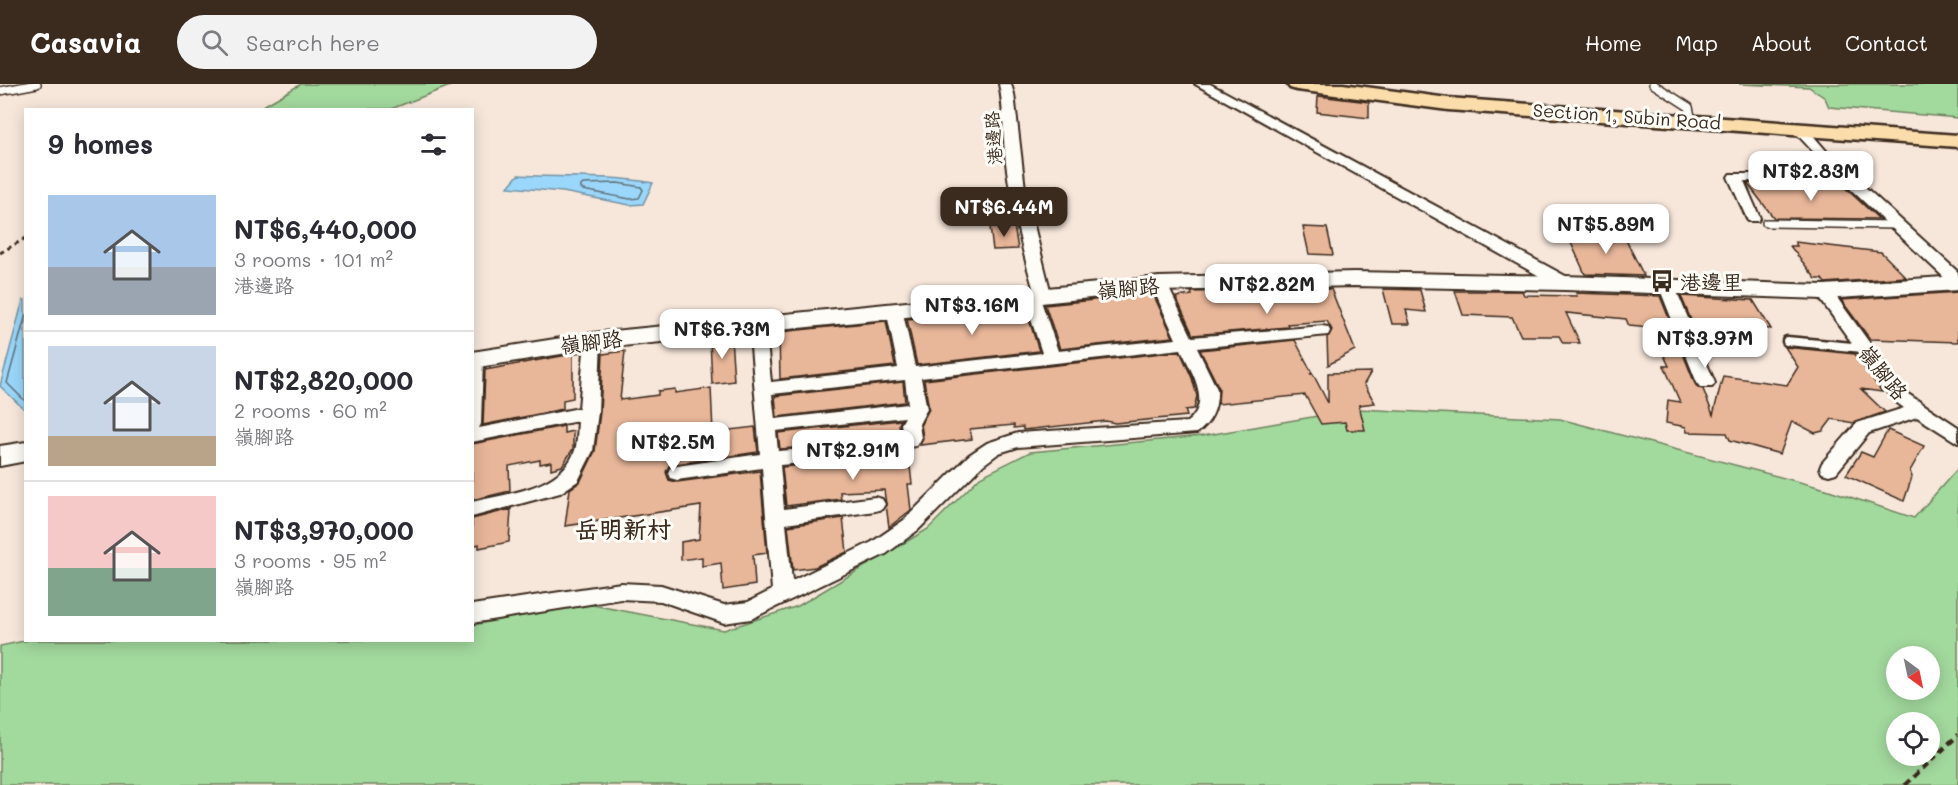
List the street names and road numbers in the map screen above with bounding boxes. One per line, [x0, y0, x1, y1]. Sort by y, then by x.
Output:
street label: Section 1, Subin Road [1532, 97, 1722, 135]
street label: 港邊路 [979, 110, 1007, 166]
street label: 嶺腳路 [1095, 271, 1161, 303]
street label: 嶺腳路 [558, 324, 624, 358]
street label: 嶺腳路 [1854, 339, 1914, 405]

